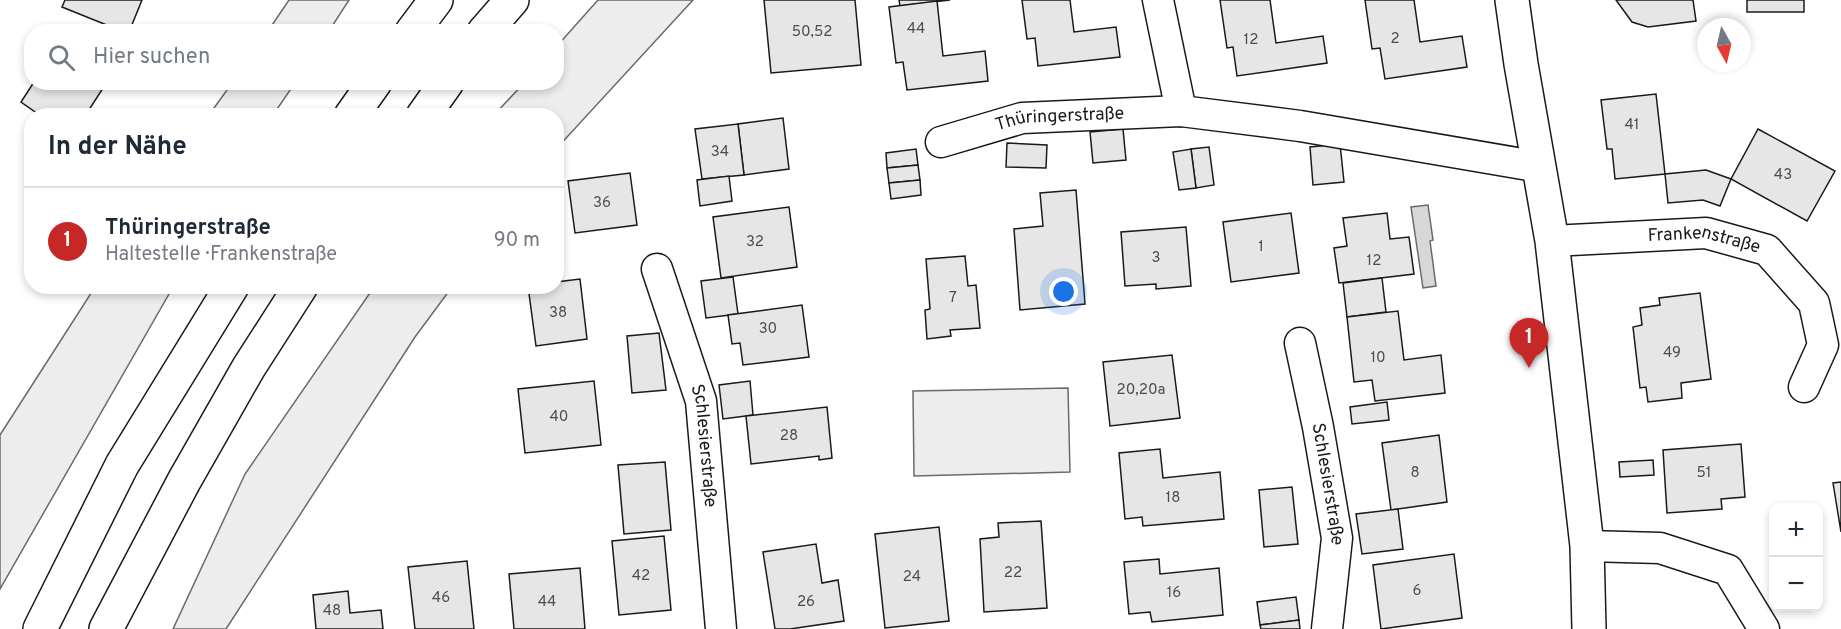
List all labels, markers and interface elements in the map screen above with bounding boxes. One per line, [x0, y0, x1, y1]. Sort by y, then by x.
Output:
north arrow [1697, 18, 1751, 72]
house number: 44 [907, 20, 925, 39]
house number: 50,52 [792, 23, 832, 42]
search box [24, 24, 564, 90]
house number: 2 [1390, 30, 1400, 49]
house number: 12 [1244, 31, 1258, 50]
icon: search [45, 41, 78, 74]
text: Hier suchen [93, 44, 210, 71]
street label: Thüringerstraße [993, 102, 1125, 137]
house number: 41 [1625, 116, 1639, 135]
text: In der Nähe [48, 131, 187, 164]
house number: 34 [711, 143, 729, 162]
house number: 43 [1774, 166, 1792, 185]
house number: 36 [593, 194, 611, 213]
text: Thüringerstraße [105, 215, 271, 242]
street label: Frankenstraße [1647, 221, 1763, 259]
text: 1 [64, 228, 72, 254]
text: 90 m [494, 228, 540, 254]
house number: 32 [746, 233, 764, 252]
house number: 1 [1258, 238, 1264, 257]
text: Haltestelle · Frankenstraße [105, 242, 337, 268]
house number: 3 [1151, 249, 1161, 268]
house number: 12 [1367, 252, 1381, 271]
your location [1049, 277, 1078, 306]
house number: 7 [949, 289, 957, 308]
house number: 38 [549, 304, 567, 323]
pin: 1 [1510, 318, 1549, 368]
house number: 30 [759, 320, 777, 339]
house number: 49 [1663, 344, 1681, 363]
house number: 10 [1370, 349, 1386, 368]
street label: Schlesierstraße [685, 381, 722, 508]
house number: 20,20a [1117, 381, 1165, 400]
house number: 40 [550, 408, 568, 427]
street label: Schlesierstraße [1306, 421, 1349, 547]
house number: 28 [780, 427, 798, 446]
house number: 8 [1410, 464, 1420, 483]
house number: 51 [1697, 464, 1711, 483]
house number: 18 [1166, 489, 1180, 508]
map controls [1769, 503, 1823, 611]
button: + [1769, 503, 1823, 557]
button: − [1769, 557, 1823, 611]
house number: 22 [1004, 564, 1022, 583]
house number: 42 [632, 567, 650, 586]
house number: 24 [903, 568, 921, 587]
house number: 6 [1413, 582, 1422, 601]
house number: 16 [1167, 584, 1181, 603]
house number: 46 [432, 589, 450, 608]
house number: 44 [538, 593, 556, 612]
house number: 26 [797, 593, 815, 612]
house number: 48 [323, 602, 341, 621]

